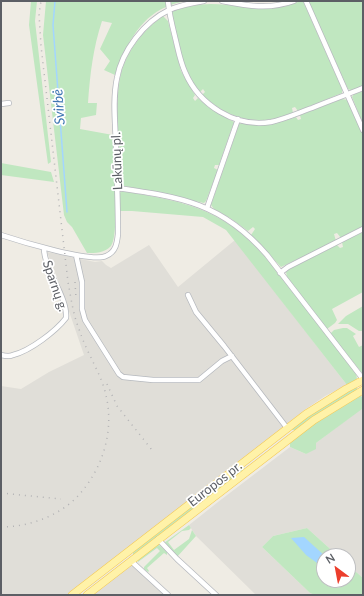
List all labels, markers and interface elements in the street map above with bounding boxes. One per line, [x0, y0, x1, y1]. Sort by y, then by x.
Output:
water label: Svirbė [49, 89, 69, 125]
street label: Lakūnų pl. [108, 132, 126, 190]
street label: Sparnų g. [39, 258, 71, 314]
street label: Europos pr. [185, 458, 245, 510]
north arrow [316, 548, 356, 588]
text: N [323, 550, 337, 566]

